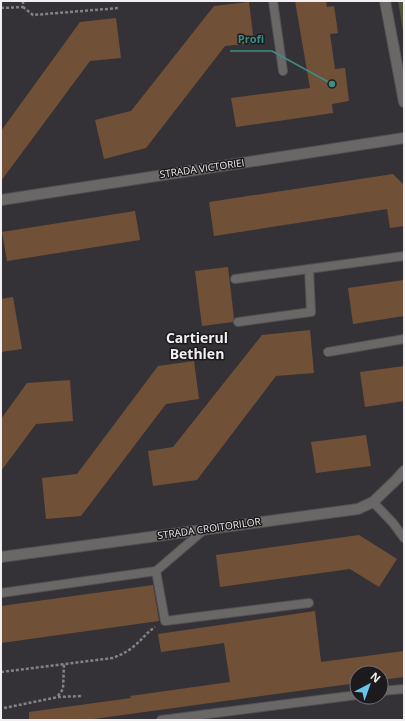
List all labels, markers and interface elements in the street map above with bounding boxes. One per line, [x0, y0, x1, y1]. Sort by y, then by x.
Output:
callout: Profi [230, 28, 272, 51]
text: Profi [238, 31, 264, 46]
street label: STRADA VICTORIEI [159, 155, 245, 181]
district label: Cartierul Bethlen [166, 328, 228, 363]
street label: STRADA CROITORILOR [156, 514, 262, 542]
north arrow [349, 665, 389, 705]
text: N [368, 668, 384, 686]

